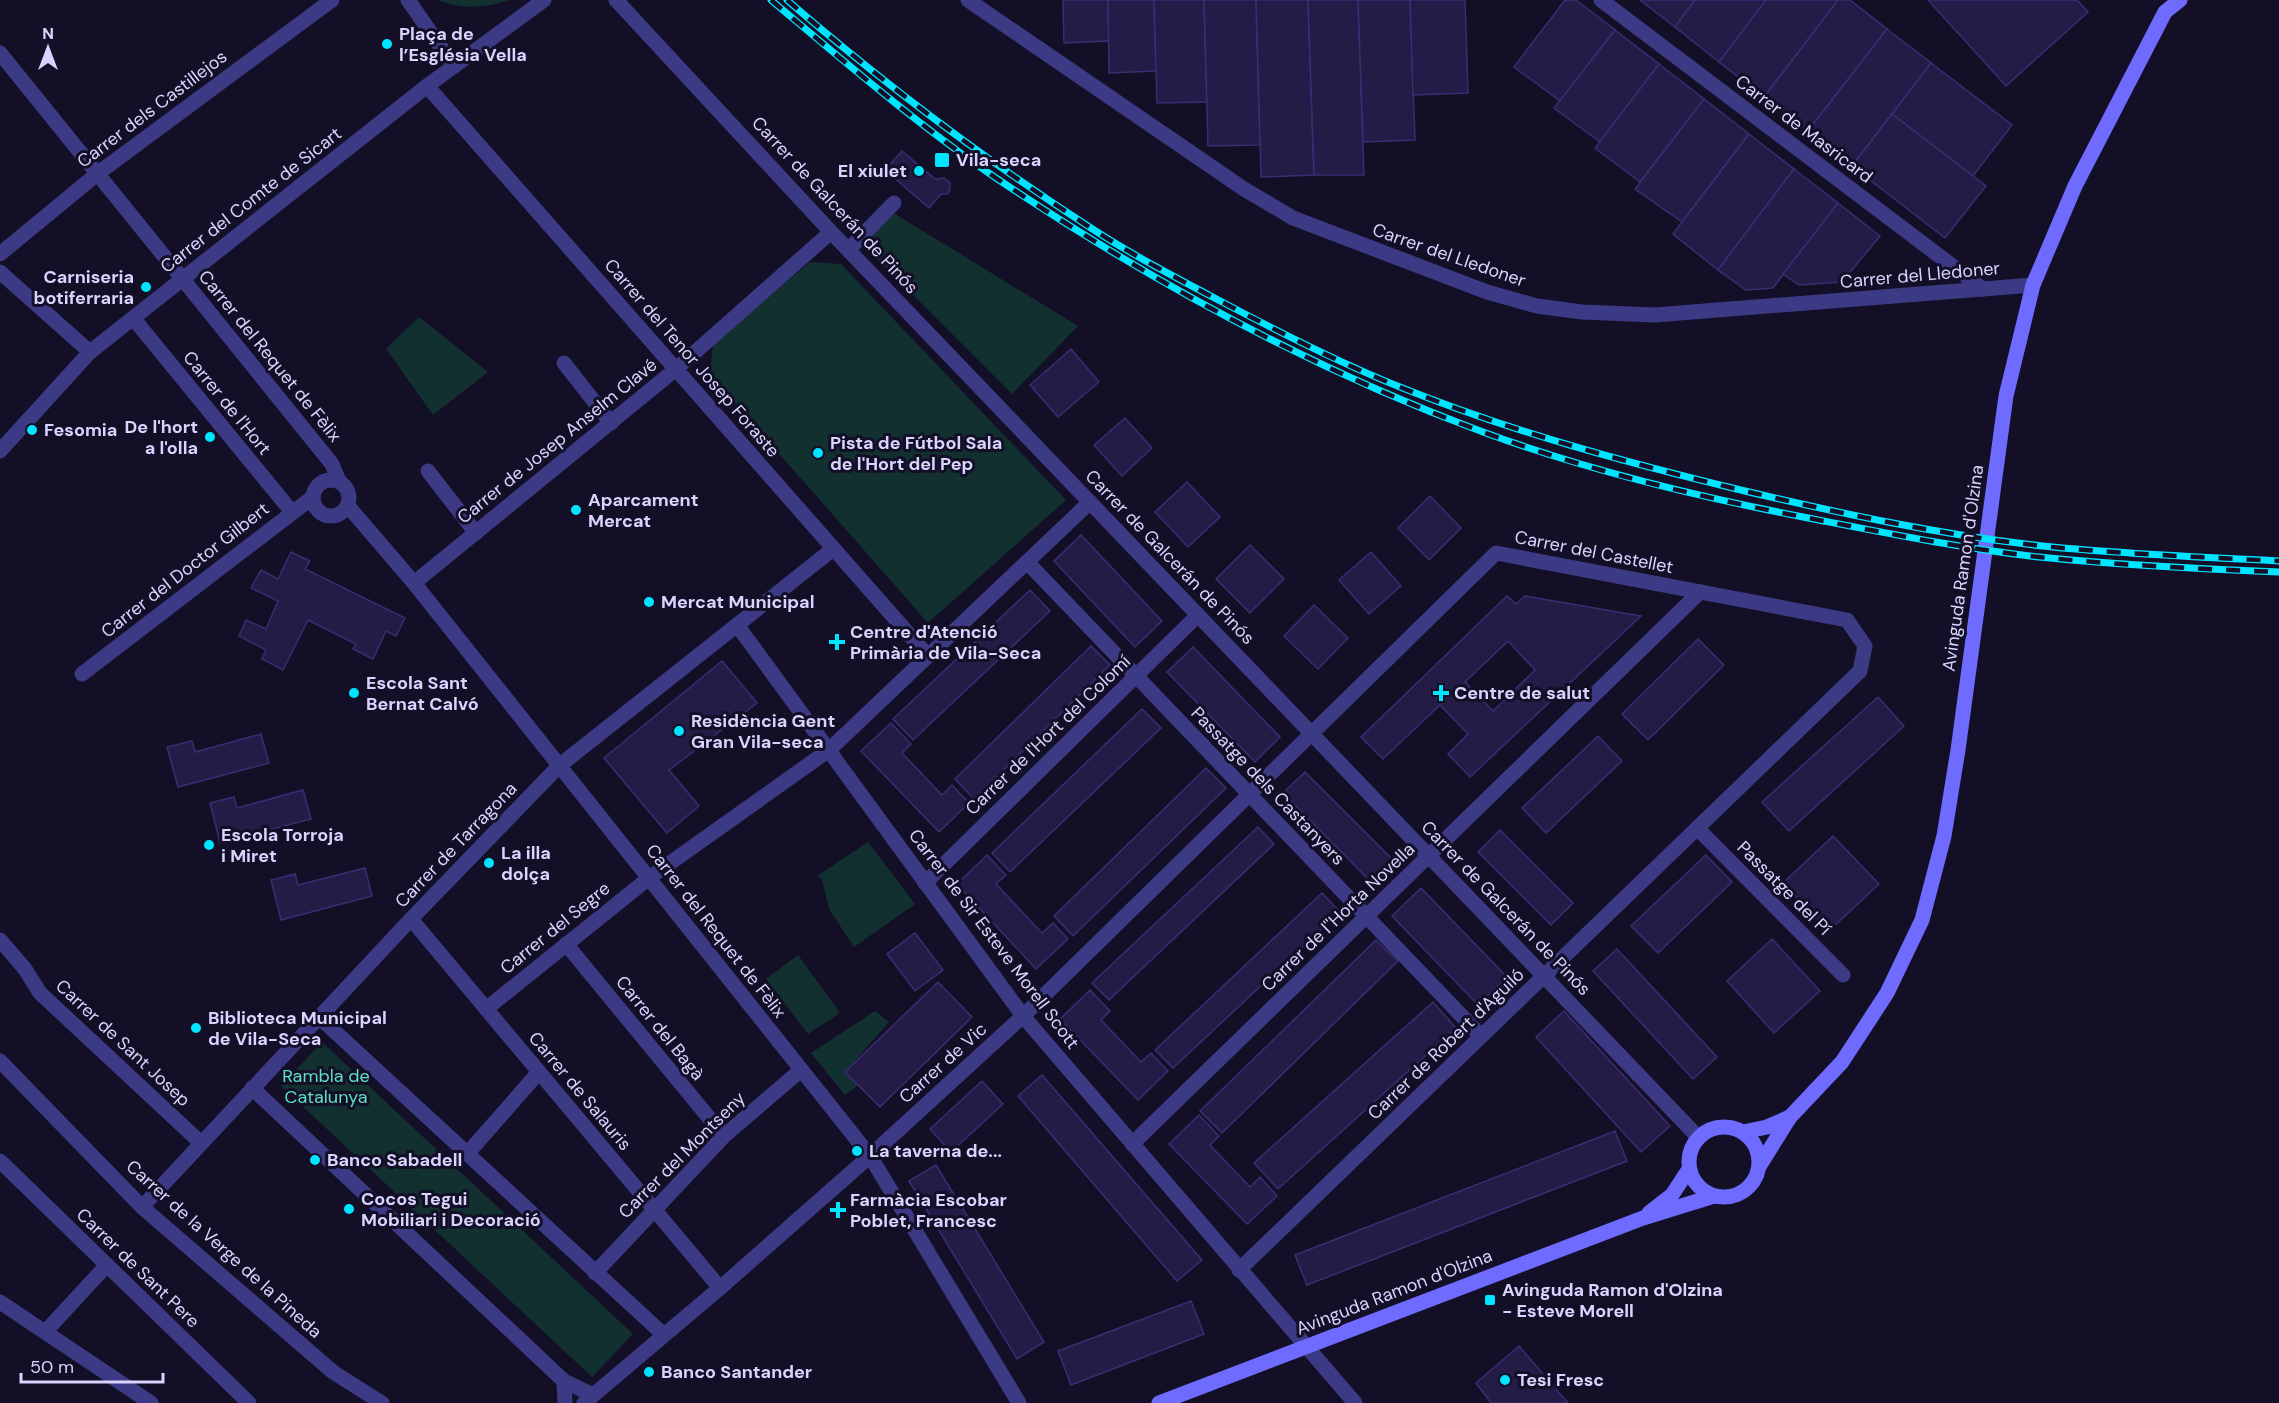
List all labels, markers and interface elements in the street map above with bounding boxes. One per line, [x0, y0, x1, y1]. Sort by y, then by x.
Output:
north arrow [18, 18, 78, 78]
place label: Plaça de l’Església Vella [399, 22, 527, 67]
text: N [42, 23, 54, 44]
marker: Plaça de l’Església Vella [380, 37, 394, 51]
street label: Carrer dels Castillejos [72, 45, 232, 173]
street label: Carrer de Masricard [1730, 69, 1878, 189]
street label: Carrer de Galcerán de Pinós [746, 111, 924, 299]
street label: Carrer del Comte de Sicart [155, 122, 347, 278]
place label: Vila-seca [956, 148, 1041, 172]
marker: Vila-seca [933, 151, 951, 169]
place label: El xiulet [838, 159, 907, 183]
marker: El xiulet [912, 164, 926, 178]
street label: Carrer del Lledoner [1369, 218, 1529, 293]
street label: Carrer del Tenor Josep Foraste [599, 254, 785, 462]
street label: Carrer del Lledoner [1839, 256, 2001, 294]
place label: Carniseria botiferraria [34, 265, 134, 310]
street label: Carrer del Requet de Fèlix [193, 265, 347, 447]
marker: Carniseria botiferraria [139, 280, 153, 294]
street label: Carrer de l'Hort [178, 346, 276, 460]
street label: Carrer de Josep Anselm Clavé [452, 353, 662, 529]
place label: De l'hort a l'olla [125, 415, 198, 460]
place label: Fesomia [44, 418, 117, 442]
marker: Fesomia [25, 423, 39, 437]
marker: De l'hort a l'olla [203, 430, 217, 444]
place label: Pista de Fútbol Sala de l'Hort del Pep [830, 431, 1002, 476]
marker: Pista de Fútbol Sala de l'Hort del Pep [811, 446, 825, 460]
street label: Avinguda Ramon d'Olzina [1937, 463, 1989, 673]
street label: Carrer de Galcerán de Pinós [1080, 464, 1260, 650]
place label: Aparcament Mercat [588, 488, 698, 533]
street label: Carrer del Doctor Gilbert [96, 497, 274, 643]
marker: Aparcament Mercat [569, 503, 583, 517]
street label: Carrer del Castellet [1513, 525, 1675, 579]
place label: Mercat Municipal [661, 590, 814, 614]
marker: Mercat Municipal [642, 595, 656, 609]
place label: Centre d'Atenció Primària de Vila-Seca [850, 620, 1041, 665]
marker: Centre d'Atenció Primària de Vila-Seca [828, 633, 846, 651]
street label: Carrer de l'Hort del Colomí [960, 650, 1136, 820]
place label: Escola Sant Bernat Calvó [366, 671, 479, 716]
place label: Centre de salut [1454, 681, 1590, 705]
marker: Centre de salut [1432, 684, 1450, 702]
marker: Escola Sant Bernat Calvó [347, 686, 361, 700]
street label: Passatge dels Castanyers [1186, 701, 1350, 871]
place label: Residència Gent Gran Vila-seca [691, 709, 835, 754]
marker: Residència Gent Gran Vila-seca [672, 724, 686, 738]
street label: Carrer de Tarragona [390, 777, 522, 913]
street label: Carrer de Galcerán de Pinós [1416, 815, 1596, 1001]
place label: Escola Torroja i Miret [221, 823, 344, 868]
street label: Carrer de Sir Esteve Morell Scott [903, 824, 1085, 1054]
street label: Passatge del Pí [1732, 836, 1836, 940]
street label: Carrer de l''Horta Novella [1256, 837, 1420, 997]
marker: Escola Torroja i Miret [202, 838, 216, 852]
street label: Carrer del Requet de Fèlix [641, 839, 792, 1023]
place label: La illa dolça [501, 841, 551, 886]
marker: La illa dolça [482, 856, 496, 870]
street label: Carrer del Segre [495, 876, 615, 980]
street label: Carrer de Robert d'Aguiló [1363, 963, 1529, 1125]
street label: Carrer del Bagà [610, 971, 710, 1085]
street label: Carrer de Sant Josep [50, 974, 196, 1112]
place label: Biblioteca Municipal de Vila-Seca [208, 1006, 387, 1051]
street label: Carrer de Vic [894, 1017, 992, 1109]
marker: Biblioteca Municipal de Vila-Seca [189, 1021, 203, 1035]
street label: Carrer de Salauris [523, 1027, 637, 1155]
park label: Rambla de Catalunya [282, 1064, 370, 1109]
street label: Carrer del Montseny [613, 1086, 751, 1224]
place label: La taverna de... [869, 1139, 1002, 1163]
marker: La taverna de... [850, 1144, 864, 1158]
place label: Banco Sabadell [327, 1148, 462, 1172]
marker: Banco Sabadell [308, 1153, 322, 1167]
street label: Carrer de la Verge de la Pineda [121, 1155, 327, 1343]
place label: Cocos Tegui Mobiliari i Decoració [361, 1187, 541, 1232]
place label: Farmàcia Escobar Poblet, Francesc [850, 1188, 1007, 1233]
marker: Cocos Tegui Mobiliari i Decoració [342, 1202, 356, 1216]
street label: Carrer de Sant Pere [71, 1203, 205, 1333]
marker: Farmàcia Escobar Poblet, Francesc [831, 1203, 845, 1217]
street label: Avinguda Ramon d'Olzina [1292, 1243, 1496, 1341]
place label: Avinguda Ramon d'Olzina - Esteve Morell [1502, 1278, 1723, 1323]
marker: Avinguda Ramon d'Olzina - Esteve Morell [1483, 1293, 1497, 1307]
scale bar [21, 1346, 164, 1384]
text: 50 m [30, 1355, 74, 1379]
place label: Banco Santander [661, 1360, 812, 1384]
marker: Banco Santander [642, 1365, 656, 1379]
place label: Tesi Fresc [1517, 1368, 1604, 1392]
marker: Tesi Fresc [1498, 1373, 1512, 1387]

